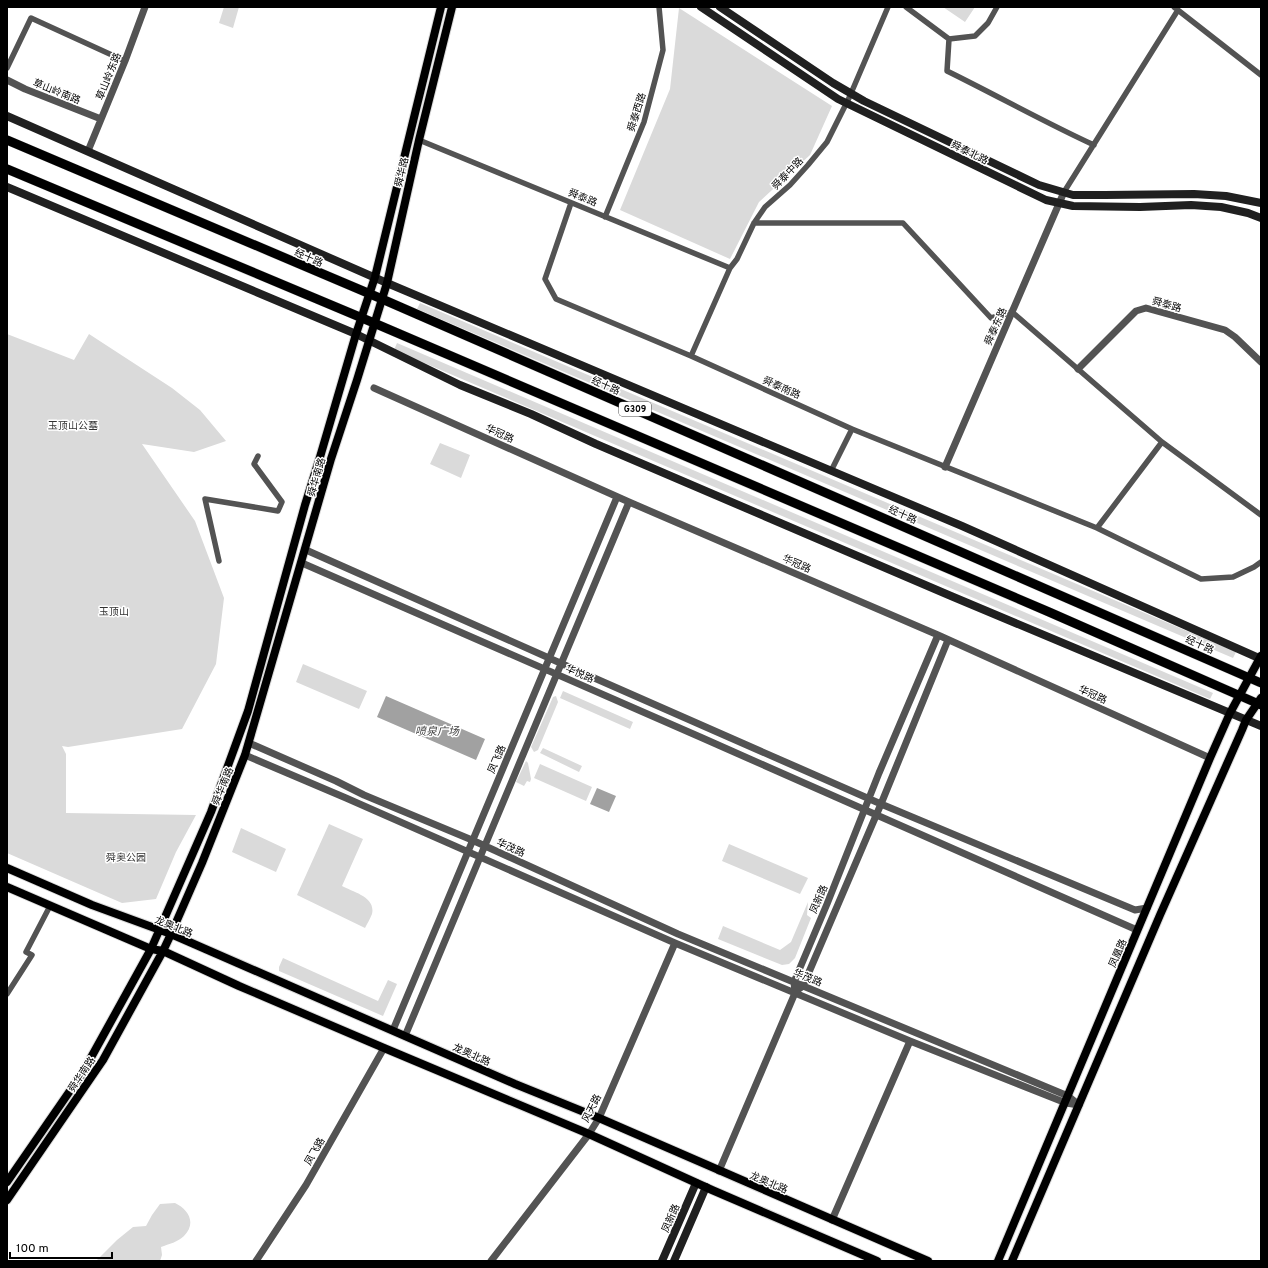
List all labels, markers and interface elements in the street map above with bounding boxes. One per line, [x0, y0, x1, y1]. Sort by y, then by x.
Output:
street label: 草山岭东路 [94, 51, 125, 102]
street label: 草山岭南路 [31, 77, 82, 108]
street label: 舜泰西路 [625, 91, 649, 133]
street label: 舜泰北路 [949, 139, 990, 168]
street label: 舜泰中路 [770, 155, 807, 193]
street label: 舜华路 [393, 156, 412, 188]
street label: 舜泰路 [566, 187, 599, 210]
street label: 经十路 [292, 247, 325, 270]
street label: 舜泰路 [1150, 295, 1183, 316]
street label: 舜泰东路 [982, 306, 1010, 348]
street label: 经十路 [589, 374, 622, 398]
street label: 舜泰南路 [760, 374, 802, 402]
road number: G309 [619, 402, 651, 416]
park label: 玉顶山公墓 [48, 420, 98, 433]
street label: 华冠路 [483, 422, 516, 446]
street label: 舜华南路 [306, 456, 329, 498]
street label: 经十路 [886, 503, 919, 527]
street label: 华冠路 [780, 553, 813, 576]
park label: 玉顶山 [99, 606, 129, 619]
street label: 经十路 [1183, 633, 1216, 657]
street label: 华悦路 [563, 662, 596, 686]
street label: 华冠路 [1076, 683, 1109, 707]
water label: 喷泉广场 [415, 725, 460, 739]
street label: 凤飞路 [486, 743, 509, 776]
street label: 舜华南路 [210, 766, 237, 808]
street label: 华茂路 [494, 836, 527, 860]
park label: 舜奥公园 [106, 852, 146, 865]
street label: 凤新路 [808, 883, 831, 916]
street label: 龙奥北路 [152, 914, 194, 941]
street label: 凤凰路 [1107, 937, 1130, 970]
street label: 华茂路 [791, 967, 824, 990]
street label: 龙奥北路 [450, 1041, 492, 1069]
street label: 舜华南路 [66, 1055, 99, 1095]
street label: 风天路 [580, 1092, 605, 1125]
street label: 凤飞路 [302, 1136, 328, 1168]
street label: 龙奥北路 [747, 1170, 789, 1197]
street label: 凤新路 [660, 1202, 683, 1235]
scale bar [10, 1234, 112, 1260]
text: 100 m [16, 1241, 49, 1257]

